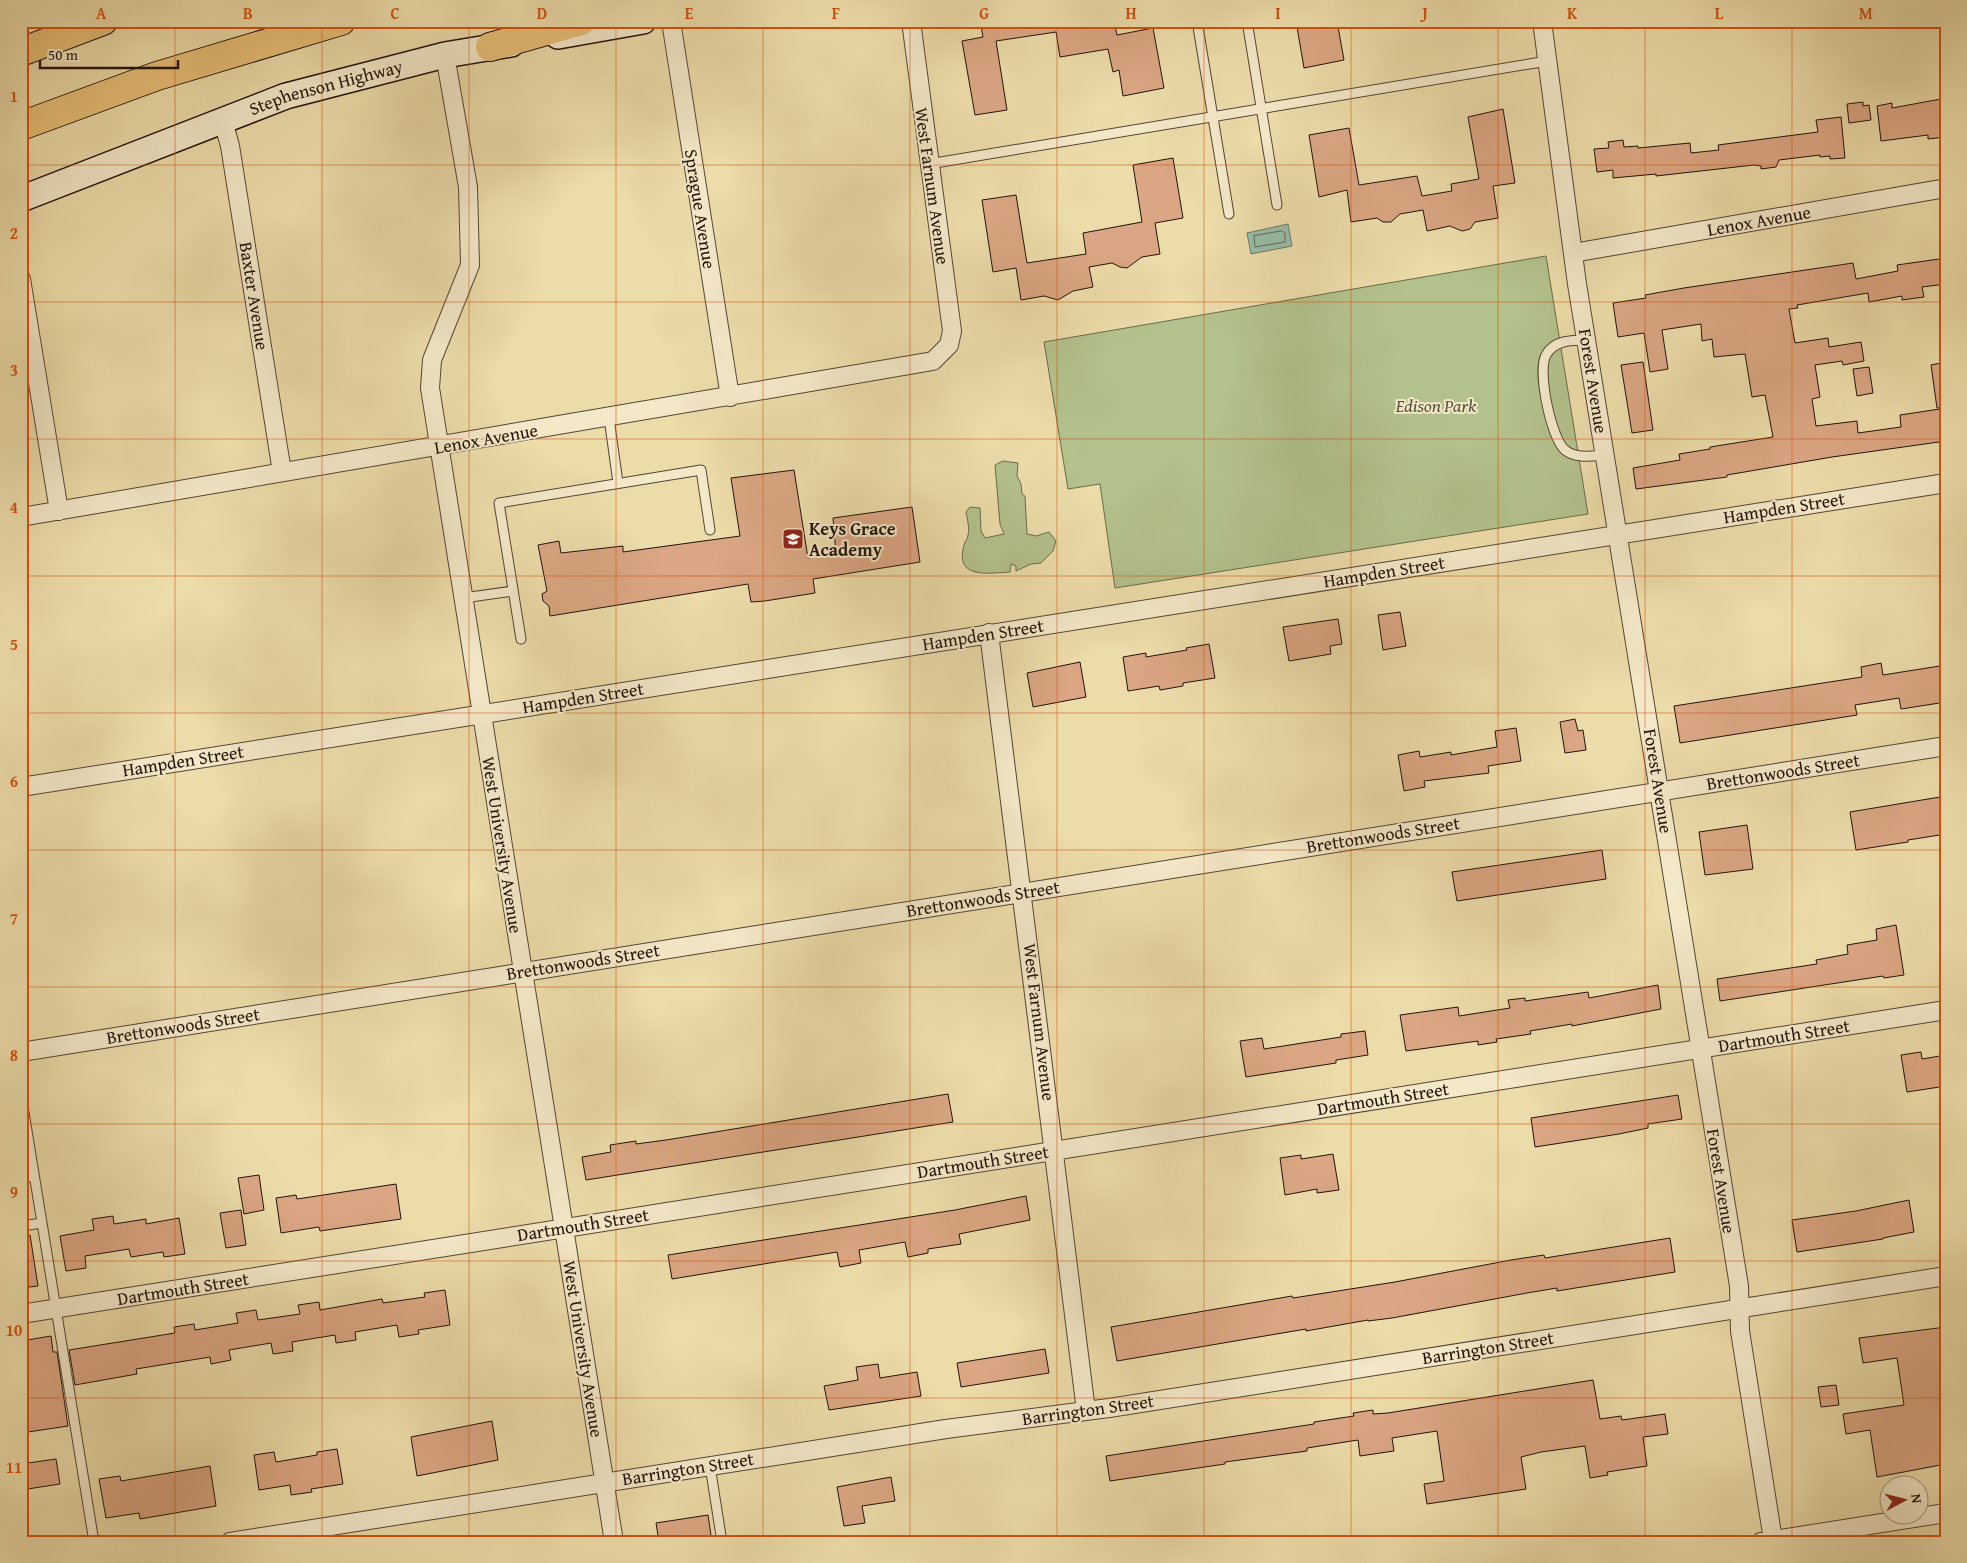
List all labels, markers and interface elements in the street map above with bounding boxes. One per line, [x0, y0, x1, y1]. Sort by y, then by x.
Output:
text: A [96, 1, 107, 25]
text: B [243, 1, 253, 25]
text: C [390, 1, 400, 25]
text: D [537, 1, 547, 25]
text: E [685, 1, 694, 25]
text: F [832, 1, 840, 25]
text: G [979, 1, 989, 25]
text: H [1125, 1, 1137, 25]
text: I [1275, 1, 1281, 25]
text: J [1419, 1, 1428, 25]
text: K [1567, 1, 1578, 25]
text: L [1715, 1, 1724, 25]
text: M [1859, 1, 1873, 25]
scale bar [40, 38, 178, 70]
text: 50 m [48, 44, 79, 65]
street label: Stephenson Highway [245, 52, 405, 122]
text: 1 [10, 84, 18, 108]
street label: West Farnum Avenue [908, 106, 957, 266]
street label: Sprague Avenue [678, 147, 723, 271]
street label: Lenox Avenue [1705, 198, 1813, 243]
text: 2 [10, 221, 18, 245]
street label: Baxter Avenue [233, 240, 276, 352]
street label: Forest Avenue [1572, 327, 1615, 435]
text: 3 [10, 358, 18, 382]
park label: Edison Park [1395, 392, 1477, 419]
street label: Lenox Avenue [432, 416, 540, 461]
street label: Hampden Street [1721, 484, 1847, 530]
text: 4 [10, 495, 18, 519]
place label: Keys Grace Academy [809, 515, 896, 563]
school or university icon: Keys Grace Academy [781, 527, 805, 551]
street label: Hampden Street [1321, 548, 1447, 594]
street label: Hampden Street [920, 611, 1046, 657]
text: 5 [10, 632, 18, 656]
street label: Hampden Street [520, 674, 646, 720]
street label: Forest Avenue [1637, 727, 1680, 835]
street label: Hampden Street [120, 737, 246, 783]
street label: Brettonwoods Street [1704, 746, 1862, 797]
street label: West University Avenue [475, 755, 530, 935]
text: 6 [10, 769, 18, 793]
street label: Brettonwoods Street [1304, 809, 1462, 860]
street label: Brettonwoods Street [904, 873, 1062, 924]
text: 7 [10, 906, 18, 930]
street label: Brettonwoods Street [504, 936, 662, 987]
street label: West Farnum Avenue [1016, 942, 1063, 1102]
street label: Brettonwoods Street [104, 1000, 262, 1051]
street label: Dartmouth Street [1716, 1012, 1852, 1059]
text: 8 [10, 1043, 18, 1067]
street label: Dartmouth Street [1315, 1075, 1451, 1122]
street label: Forest Avenue [1700, 1127, 1743, 1235]
street label: Dartmouth Street [915, 1138, 1051, 1185]
text: 9 [10, 1180, 18, 1204]
street label: Dartmouth Street [515, 1201, 651, 1248]
street label: West University Avenue [556, 1259, 611, 1439]
street label: Dartmouth Street [115, 1265, 251, 1312]
text: 10 [6, 1318, 22, 1342]
street label: Barrington Street [1420, 1324, 1556, 1371]
street label: Barrington Street [1020, 1387, 1156, 1432]
street label: Barrington Street [620, 1445, 756, 1492]
text: 11 [6, 1455, 22, 1479]
north arrow [1880, 1476, 1930, 1526]
text: N [1906, 1493, 1927, 1505]

